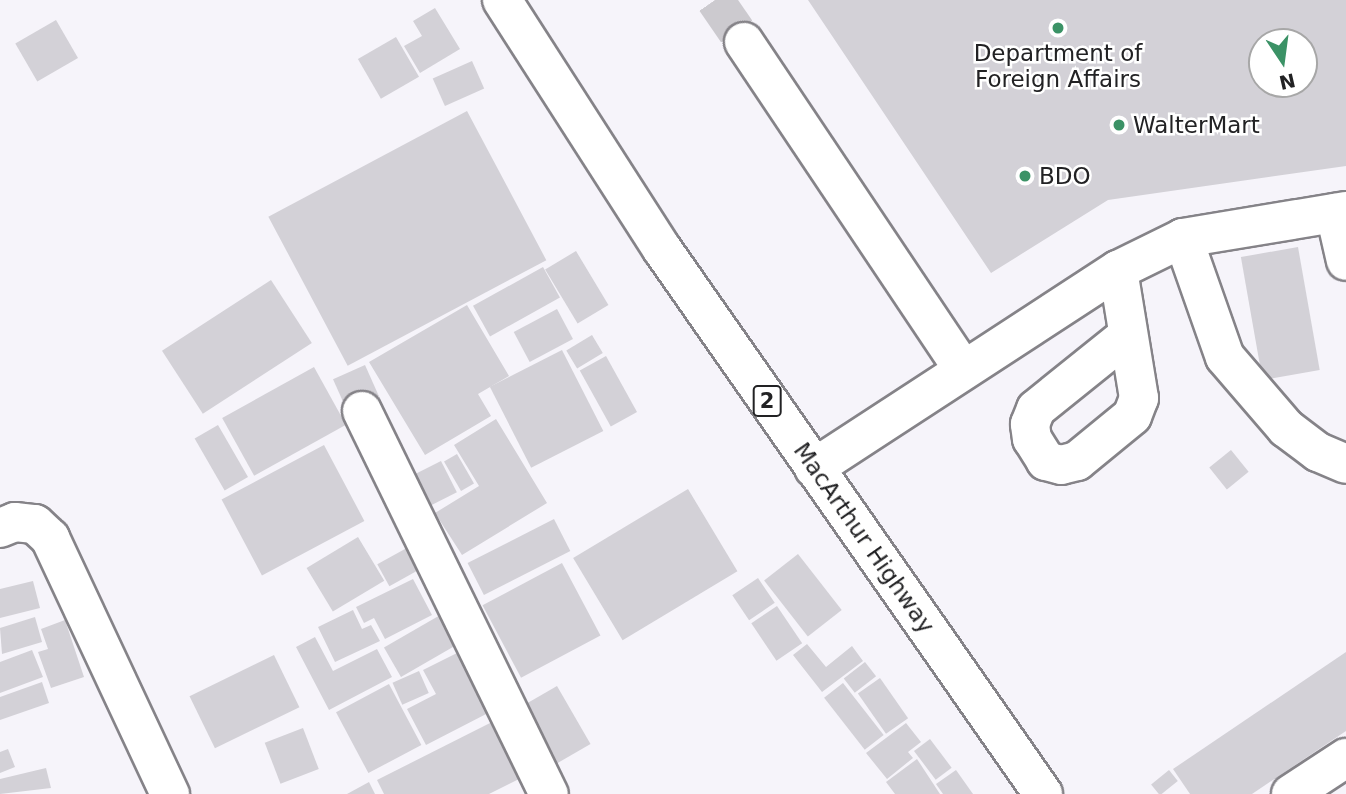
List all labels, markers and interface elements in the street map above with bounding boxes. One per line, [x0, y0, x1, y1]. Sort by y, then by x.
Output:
marker: Department of Foreign Affairs [1050, 20, 1066, 36]
north arrow [1248, 28, 1318, 98]
place label: Department of Foreign Affairs [974, 39, 1142, 93]
text: N [1277, 69, 1297, 94]
place label: WalterMart [1133, 111, 1260, 139]
marker: WalterMart [1111, 117, 1127, 133]
place label: BDO [1039, 162, 1091, 190]
marker: BDO [1017, 168, 1033, 184]
road number: 2 [751, 384, 783, 418]
street label: MacArthur Highway [788, 437, 940, 639]

